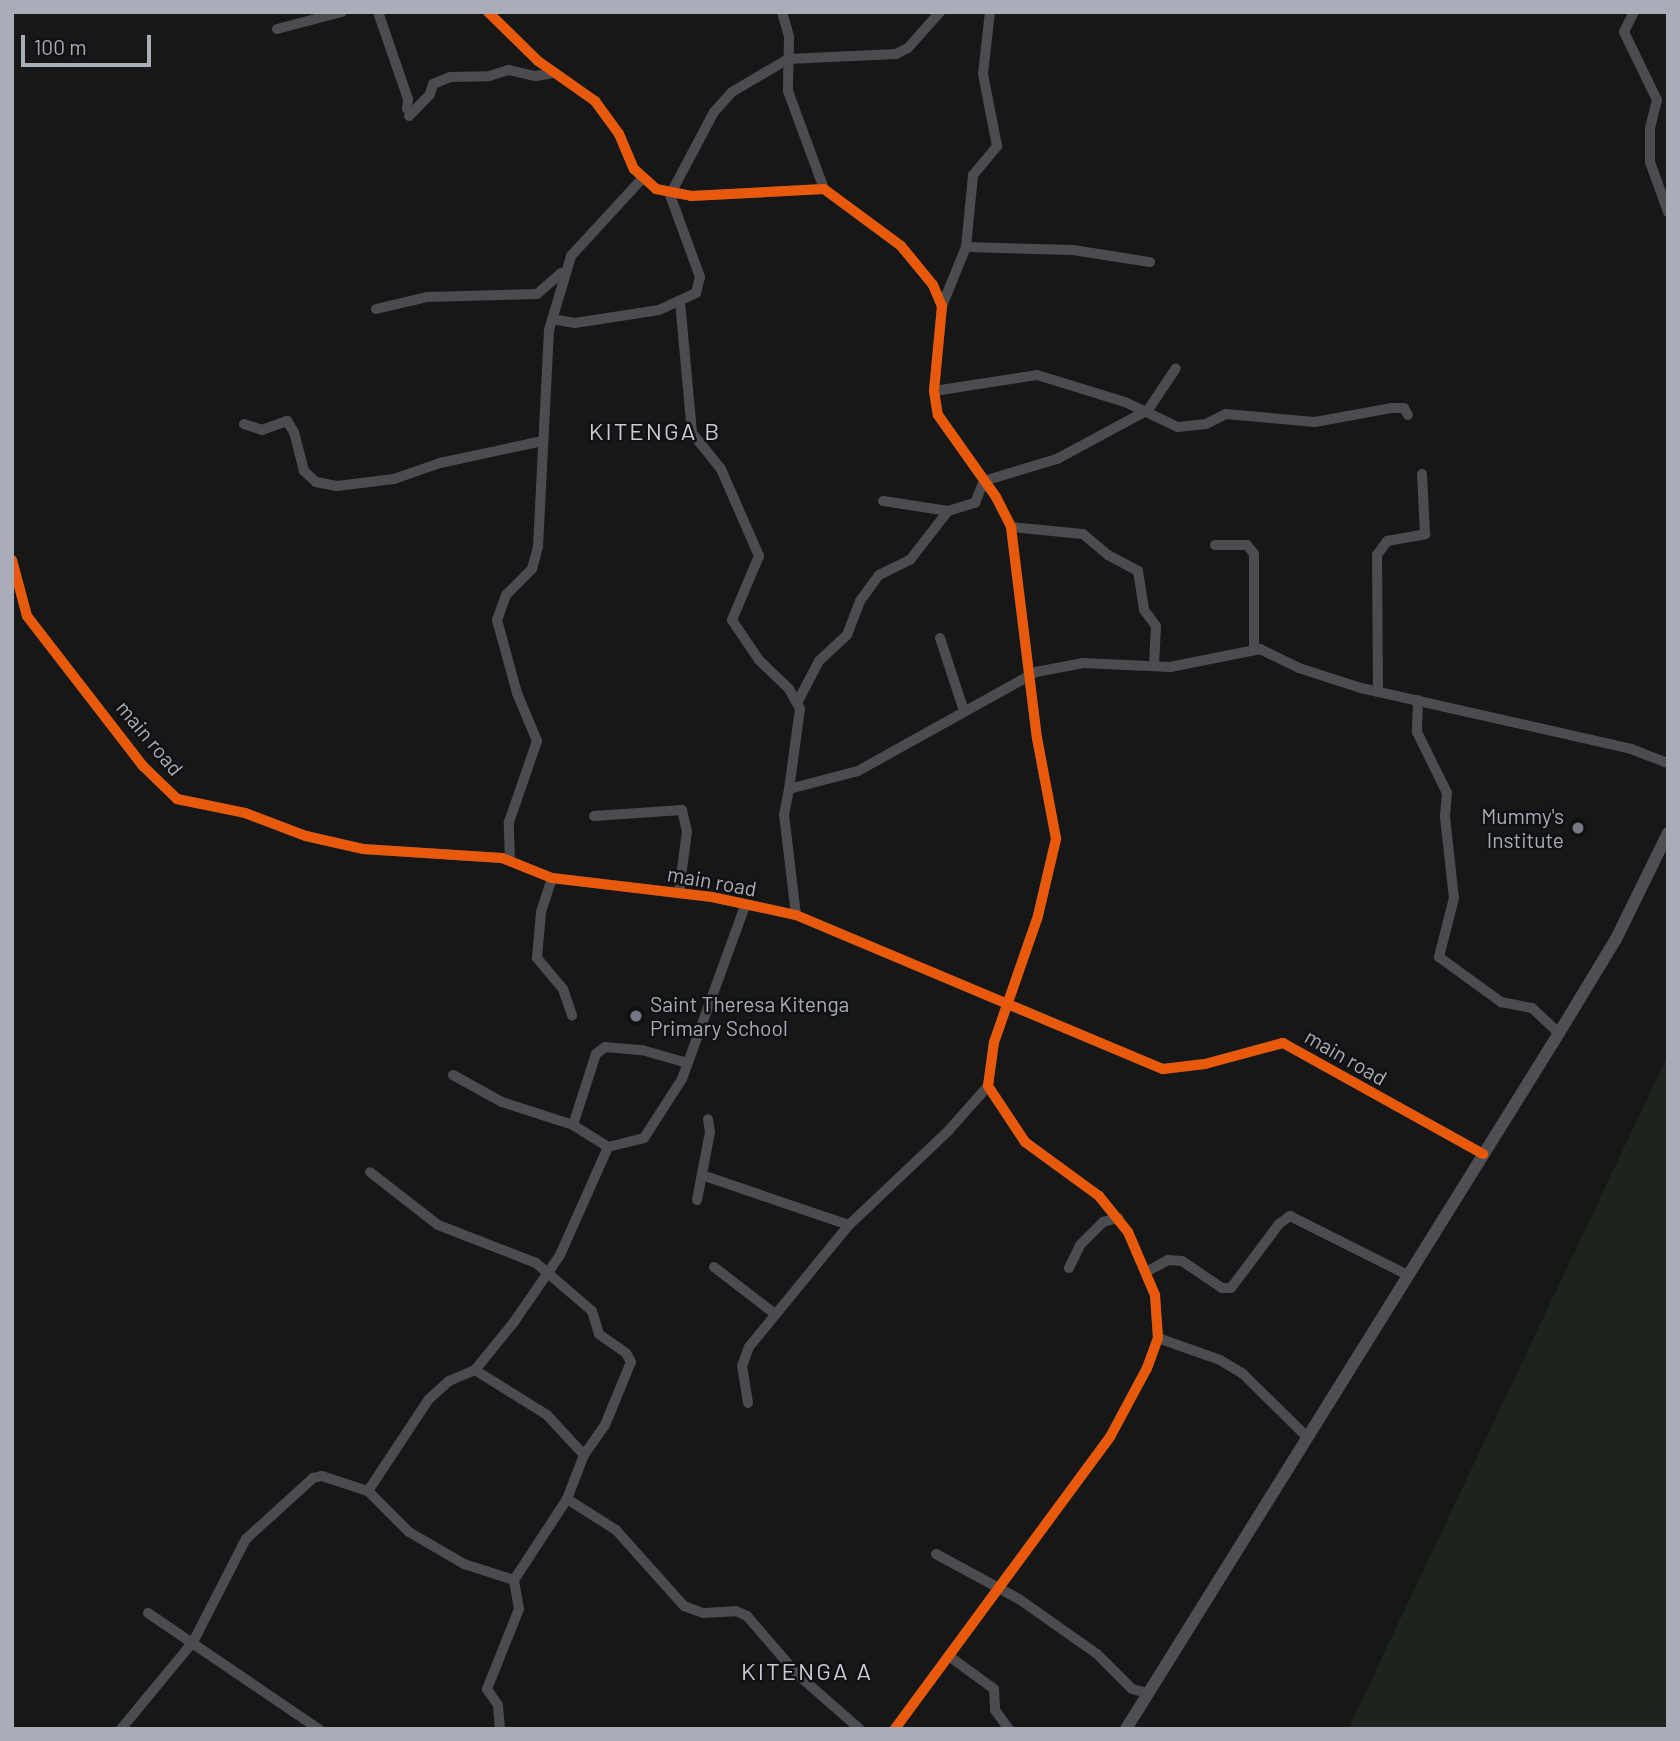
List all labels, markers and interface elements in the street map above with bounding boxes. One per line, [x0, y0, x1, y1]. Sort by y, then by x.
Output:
scale bar [24, 21, 154, 65]
text: 100 m [34, 34, 87, 59]
district label: KITENGA B [590, 417, 720, 445]
street label: main road [111, 695, 189, 781]
place label: Mummy's Institute [1481, 803, 1564, 853]
marker: Mummy's Institute [1570, 820, 1586, 836]
street label: main road [665, 861, 759, 901]
place label: Saint Theresa Kitenga Primary School [650, 991, 849, 1041]
marker: Saint Theresa Kitenga Primary School [628, 1008, 644, 1024]
street label: main road [1301, 1024, 1391, 1090]
district label: KITENGA A [742, 1657, 872, 1685]

